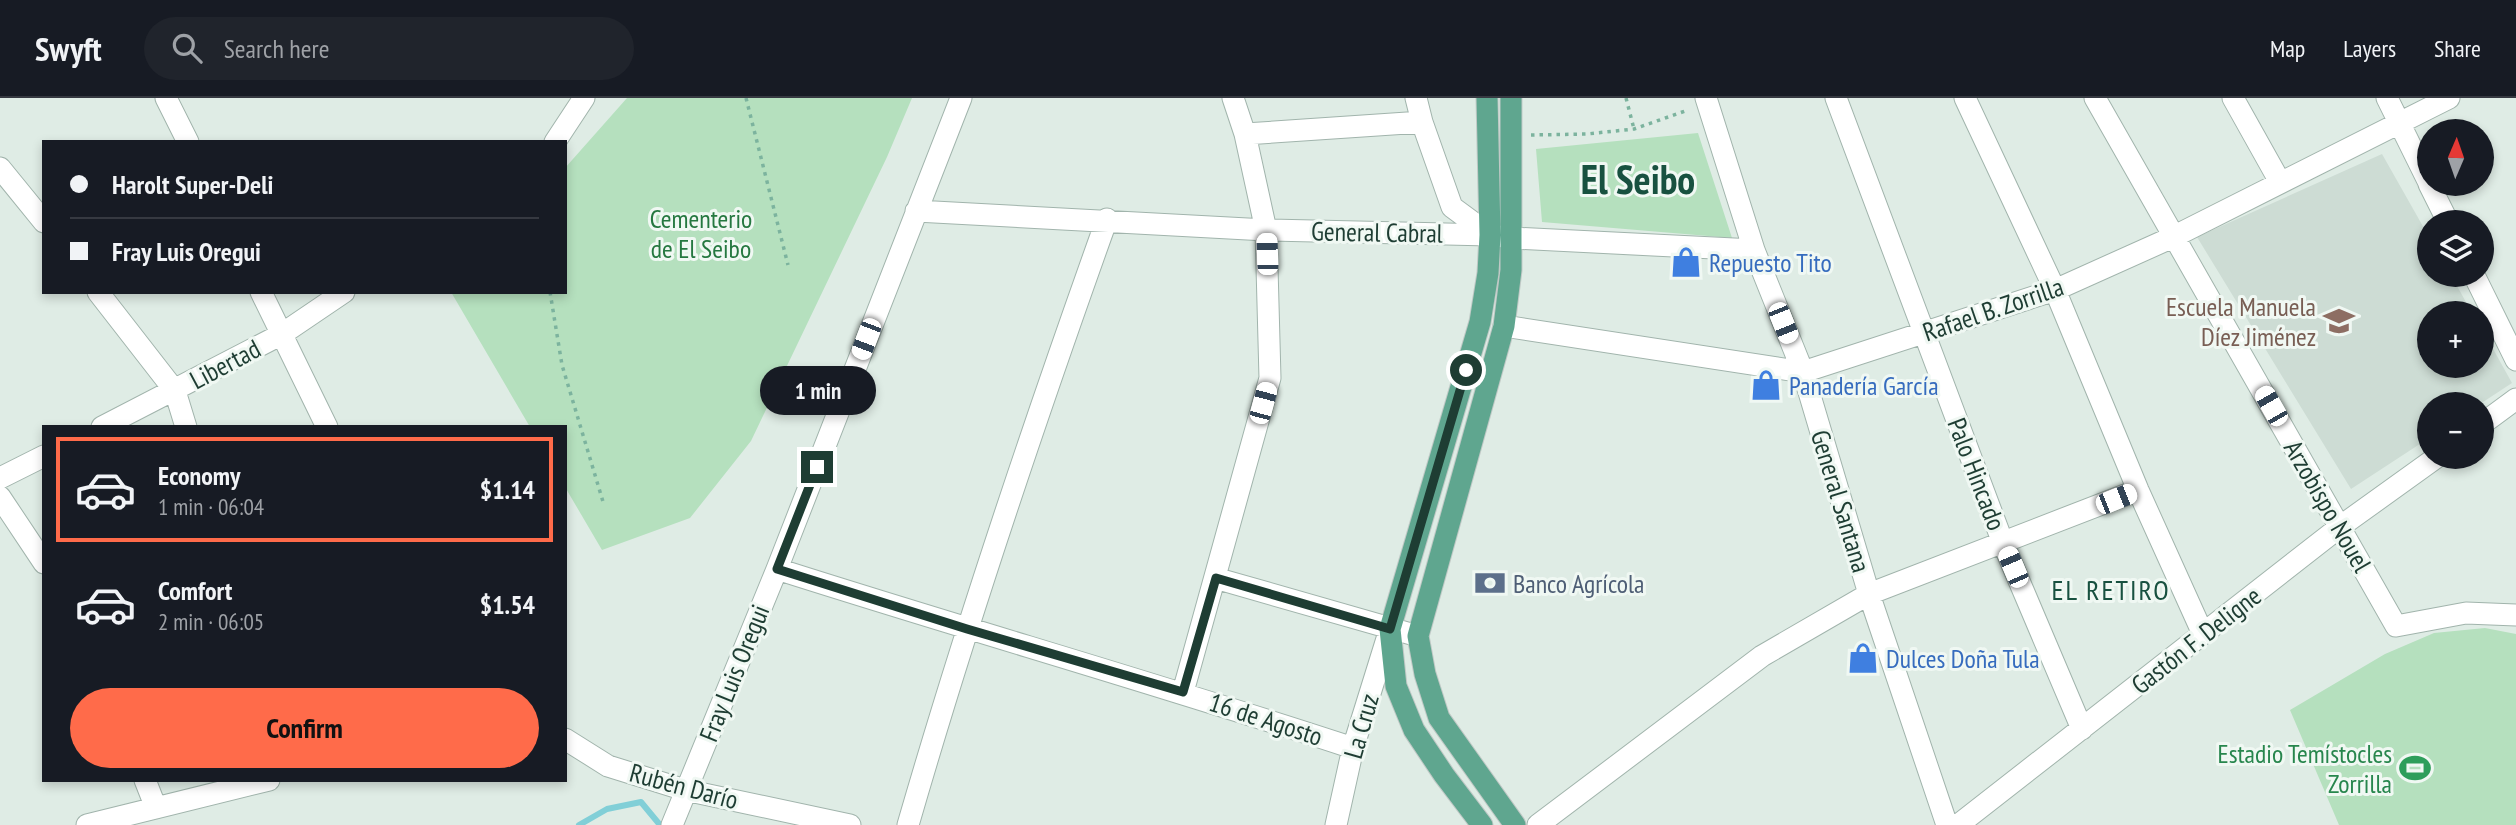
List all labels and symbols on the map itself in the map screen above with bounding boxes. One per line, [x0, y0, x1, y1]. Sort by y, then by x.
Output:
north arrow [2417, 119, 2494, 196]
district label: El Seibo [1581, 153, 1695, 205]
park label: Cementerio de El Seibo [650, 202, 752, 265]
street label: General Cabral [1311, 214, 1443, 250]
car [1256, 233, 1279, 275]
shop icon: Repuesto Tito [1669, 245, 1703, 279]
place label: Repuesto Tito [1709, 246, 1832, 279]
street label: Rafael B. Zorrilla [1918, 270, 2068, 348]
place label: Escuela Manuela Díez Jiménez [2166, 290, 2316, 353]
car [1766, 300, 1801, 346]
school or university icon: Escuela Manuela Díez Jiménez [2322, 304, 2356, 338]
car [849, 316, 884, 362]
street label: Libertad [184, 332, 266, 396]
route start [1450, 354, 1482, 386]
callout: 1 min [759, 366, 875, 414]
shop icon: Panadería García [1749, 368, 1783, 402]
place label: Panadería García [1789, 369, 1939, 402]
car [1248, 380, 1279, 426]
car [2252, 383, 2291, 429]
street label: Palo Hincado [1941, 413, 2013, 535]
street label: General Santana [1804, 426, 1878, 576]
street label: Arzobispo Nouel [2277, 434, 2379, 578]
route end [801, 451, 833, 483]
car [2093, 481, 2140, 517]
car [1996, 544, 2031, 590]
bank icon: Banco Agrícola [1473, 566, 1507, 600]
place label: Banco Agrícola [1513, 567, 1644, 600]
district label: EL RETIRO [2051, 571, 2171, 608]
street label: Gastón F. Deligne [2124, 579, 2268, 701]
street label: Fray Luis Oregui [692, 600, 776, 746]
shop icon: Dulces Doña Tula [1846, 641, 1880, 675]
place label: Dulces Doña Tula [1886, 642, 2040, 675]
street label: 16 de Agosto [1205, 685, 1327, 753]
street label: La Cruz [1336, 690, 1386, 762]
place label: Estadio Temístocles Zorrilla [2217, 737, 2392, 800]
sports icon: Estadio Temístocles Zorrilla [2398, 751, 2432, 785]
street label: Rubén Darío [626, 756, 742, 816]

